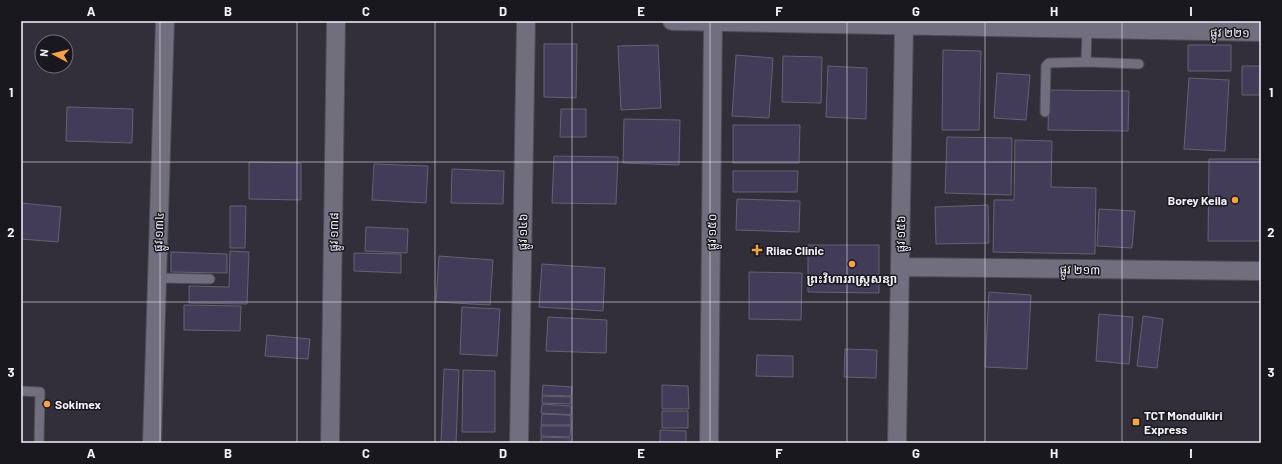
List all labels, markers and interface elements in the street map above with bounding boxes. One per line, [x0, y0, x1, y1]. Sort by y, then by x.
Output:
text: A [87, 3, 96, 19]
text: B [224, 3, 232, 19]
text: C [362, 3, 370, 19]
text: D [499, 3, 507, 19]
text: E [637, 3, 645, 19]
text: F [775, 3, 783, 19]
text: G [912, 3, 920, 19]
text: H [1050, 3, 1058, 19]
text: I [1189, 3, 1193, 19]
street label: ផ្លូវ ២២១ [1210, 25, 1250, 44]
north arrow [34, 34, 74, 74]
text: N [37, 48, 50, 57]
text: 1 [9, 84, 13, 100]
text: 1 [1269, 84, 1273, 100]
place label: Borey Keila [1168, 193, 1227, 207]
marker: Borey Keila [1230, 195, 1240, 205]
street label: ផ្លូវ ១៣៤ [150, 212, 170, 252]
street label: ផ្លូវ ១៣៨ [326, 212, 345, 252]
street label: ផ្លូវ ១៤៦ [515, 213, 534, 251]
street label: ផ្លូវ ១៥០ [704, 213, 723, 251]
street label: ផ្លូវ ១៥៦ [893, 215, 912, 253]
text: 2 [7, 224, 15, 240]
text: 2 [1267, 224, 1275, 240]
place label: Riiac Clinic [766, 243, 825, 257]
marker: Riiac Clinic [751, 244, 763, 256]
marker: ព្រះវិហាររាស្ត្រសន្យា [847, 259, 857, 269]
street label: ផ្លូវ ២១៣ [1059, 262, 1101, 281]
place label: ព្រះវិហាររាស្ត្រសន្យា [807, 271, 897, 286]
text: 3 [7, 364, 15, 380]
text: 3 [1267, 364, 1275, 380]
place label: Sokimex [55, 397, 102, 411]
marker: Sokimex [42, 399, 52, 409]
place label: TCT Mondulkiri Express [1144, 408, 1223, 436]
marker: TCT Mondulkiri Express [1131, 417, 1141, 427]
text: A [87, 445, 96, 461]
text: B [224, 445, 232, 461]
text: C [362, 445, 370, 461]
text: D [499, 445, 507, 461]
text: E [637, 445, 645, 461]
text: F [775, 445, 783, 461]
text: G [912, 445, 920, 461]
text: H [1050, 445, 1058, 461]
text: I [1189, 445, 1193, 461]

